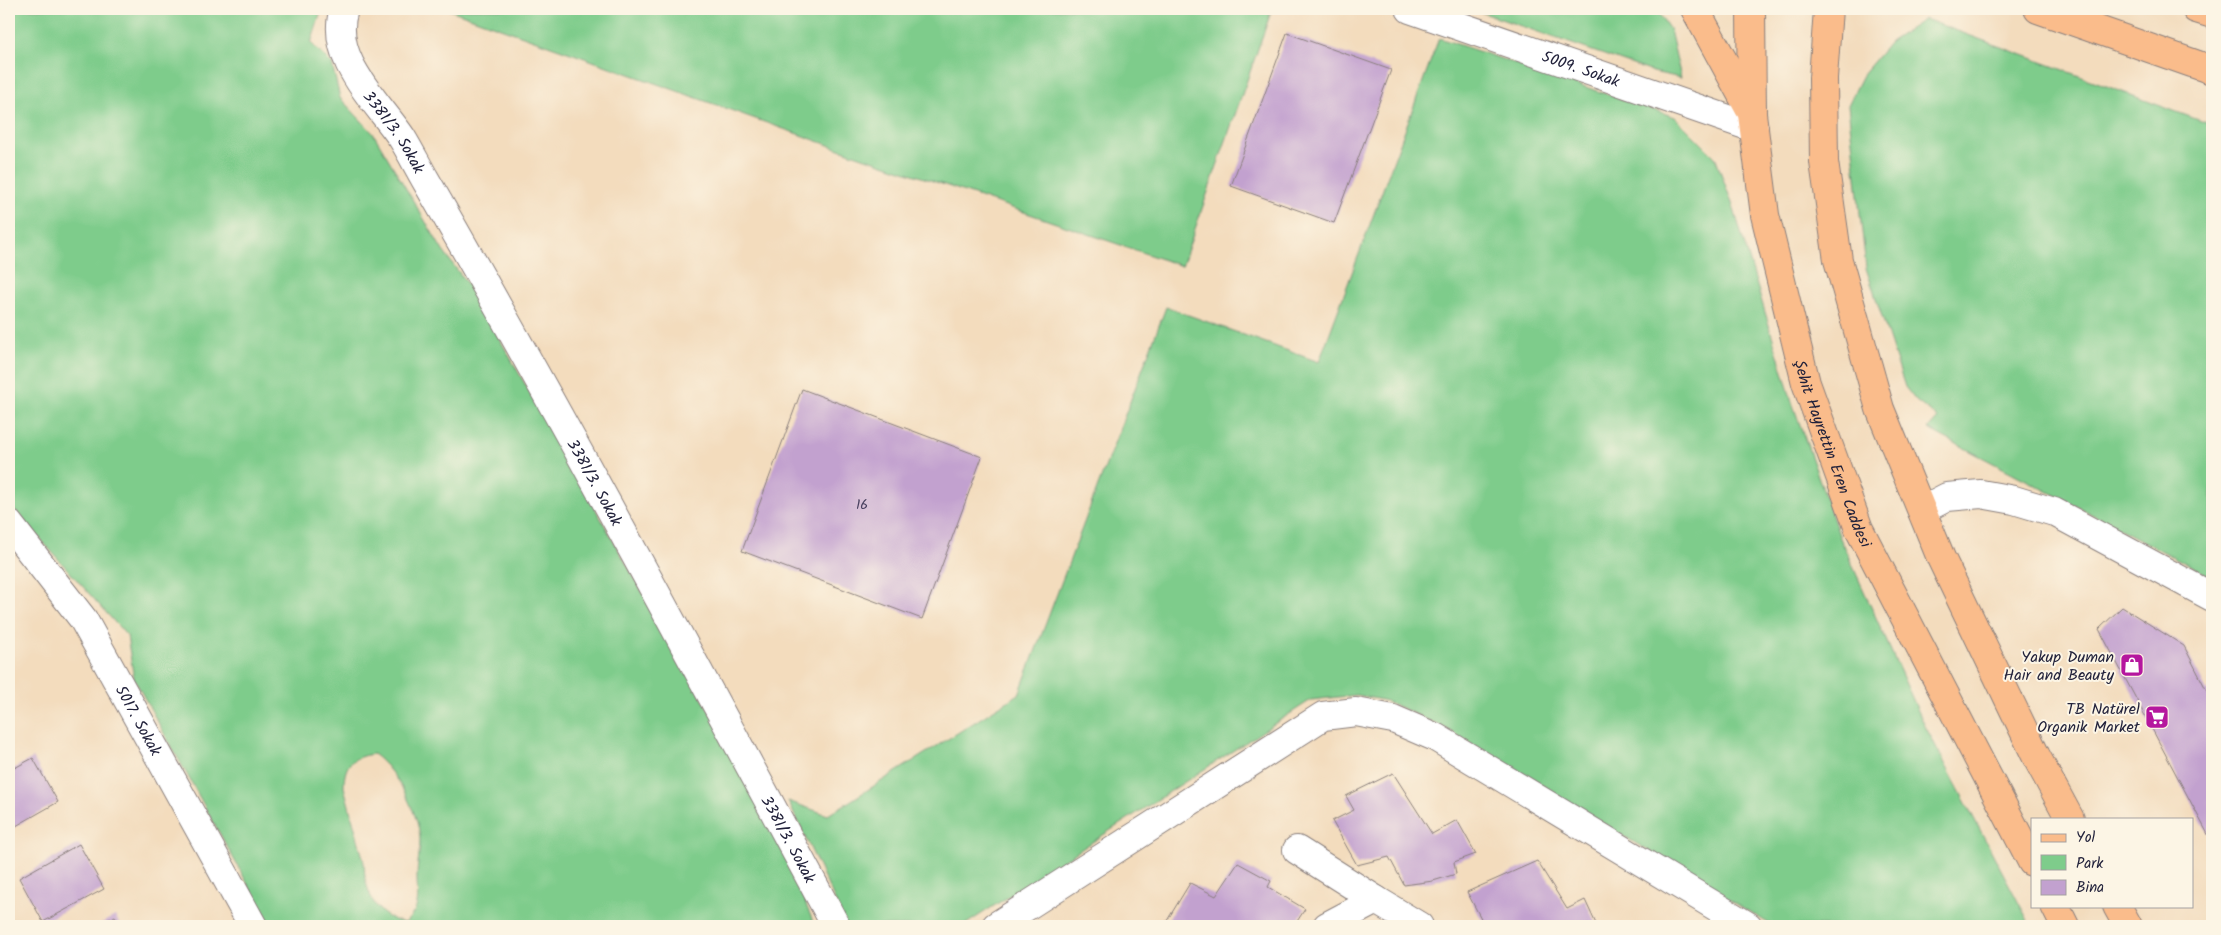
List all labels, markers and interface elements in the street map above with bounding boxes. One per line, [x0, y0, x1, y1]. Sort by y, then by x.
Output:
street label: 5009. Sokak [1538, 45, 1623, 95]
street label: 3381/3. Sokak [356, 86, 431, 179]
street label: Şehit Hayrettin Eren Caddesi [1787, 357, 1878, 553]
street label: 3381/3. Sokak [560, 435, 628, 531]
house number: 16 [856, 494, 868, 516]
place label: Yakup Duman Hair and Beauty [2004, 645, 2114, 688]
shop icon: Yakup Duman Hair and Beauty [2119, 652, 2145, 678]
street label: 5017. Sokak [108, 681, 168, 761]
place label: TB Natürel Organik Market [2037, 697, 2141, 740]
supermarket icon: TB Natürel Organik Market [2144, 704, 2170, 730]
street label: 3381/3. Sokak [754, 791, 822, 888]
legend [2031, 818, 2194, 908]
text: Yol [2076, 826, 2095, 850]
text: Park [2076, 852, 2104, 876]
text: Bina [2076, 876, 2104, 900]

